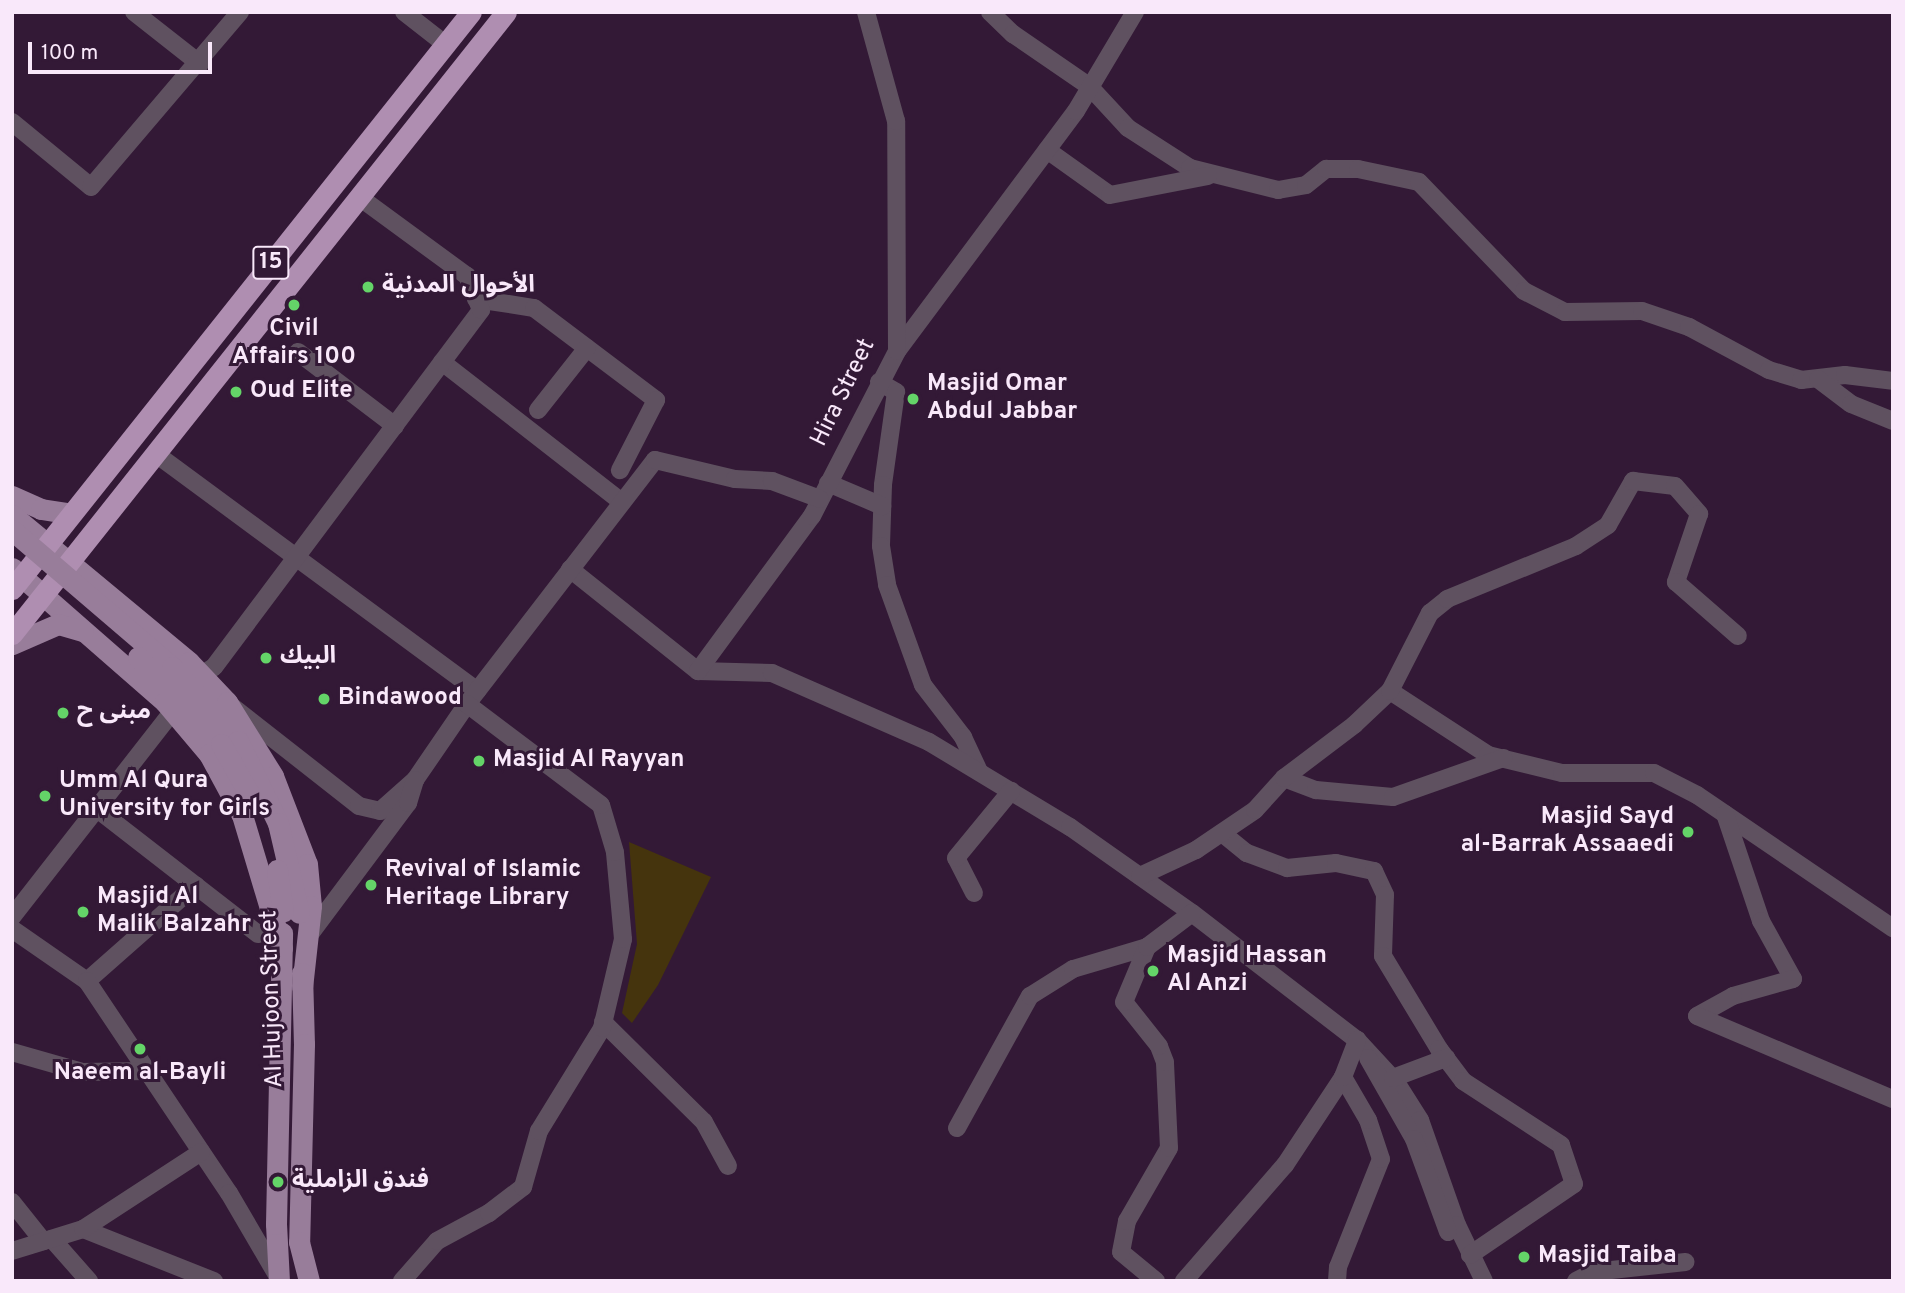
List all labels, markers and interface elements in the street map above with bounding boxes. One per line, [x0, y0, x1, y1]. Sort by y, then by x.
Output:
scale bar [32, 28, 215, 72]
text: 100 m [41, 40, 98, 67]
road number: 15 [252, 244, 290, 282]
place label: الأحوال المدنية [382, 273, 535, 301]
marker: الأحوال المدنية [360, 279, 376, 295]
marker: Civil Affairs 100 [286, 297, 302, 313]
place label: Civil Affairs 100 [232, 316, 356, 372]
street label: Hira Street [806, 335, 882, 451]
place label: Masjid Omar Abdul Jabbar [927, 371, 1077, 427]
place label: Oud Elite [250, 378, 353, 406]
marker: Oud Elite [228, 384, 244, 400]
marker: Masjid Omar Abdul Jabbar [905, 391, 921, 407]
place label: البيك [280, 644, 336, 672]
marker: البيك [258, 650, 274, 666]
place label: Bindawood [338, 685, 462, 713]
marker: Bindawood [316, 691, 332, 707]
place label: مبنى ح [77, 699, 151, 727]
marker: مبنى ح [55, 705, 71, 721]
place label: Masjid Al Rayyan [493, 747, 685, 775]
marker: Masjid Al Rayyan [471, 753, 487, 769]
place label: Umm Al Qura University for Girls [59, 768, 270, 824]
marker: Umm Al Qura University for Girls [37, 788, 53, 804]
place label: Masjid Sayd al-Barrak Assaaedi [1460, 804, 1674, 860]
marker: Masjid Sayd al-Barrak Assaaedi [1680, 824, 1696, 840]
place label: Revival of Islamic Heritage Library [385, 857, 581, 913]
marker: Revival of Islamic Heritage Library [363, 877, 379, 893]
place label: Masjid Al Malik Balzahr [97, 884, 251, 940]
marker: Masjid Al Malik Balzahr [75, 904, 91, 920]
street label: Al Hujoon Street [256, 910, 290, 1088]
place label: Masjid Hassan Al Anzi [1167, 943, 1327, 999]
marker: Masjid Hassan Al Anzi [1145, 963, 1161, 979]
marker: Naeem al-Bayli [132, 1041, 148, 1057]
place label: Naeem al-Bayli [54, 1060, 226, 1088]
place label: فندق الزاملية [292, 1168, 429, 1196]
marker: فندق الزاملية [270, 1174, 286, 1190]
place label: Masjid Taiba [1538, 1243, 1676, 1271]
marker: Masjid Taiba [1516, 1249, 1532, 1265]

